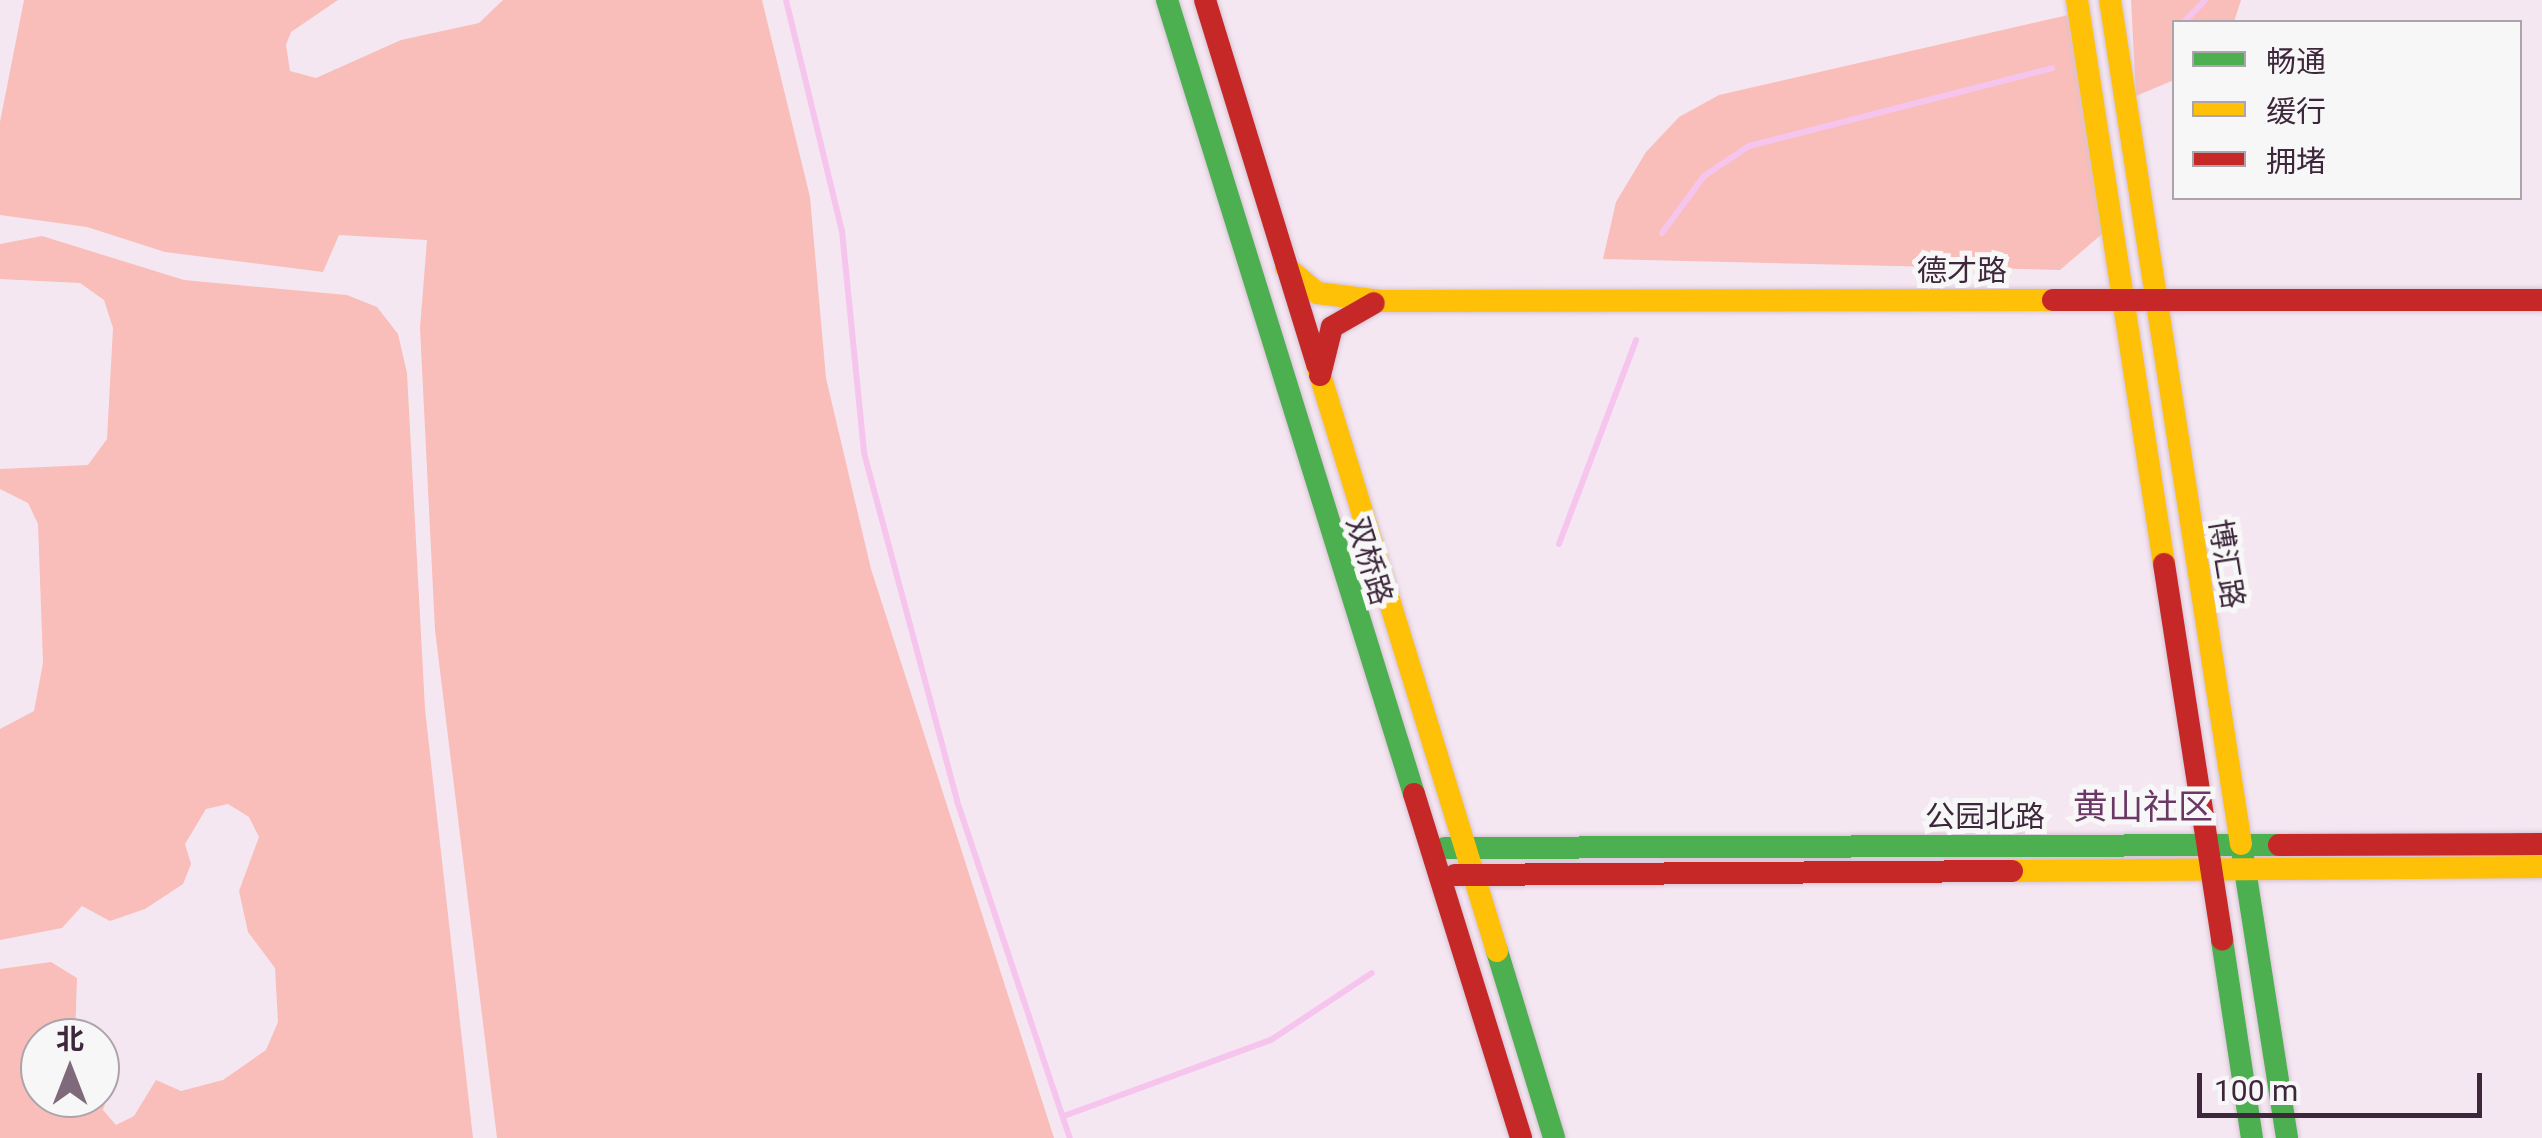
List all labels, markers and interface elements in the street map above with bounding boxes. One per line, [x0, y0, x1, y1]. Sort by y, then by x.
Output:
legend [2172, 20, 2522, 200]
text: 畅通 [2266, 44, 2326, 79]
text: 缓行 [2266, 94, 2326, 129]
text: 拥堵 [2266, 144, 2326, 179]
street label: 德才路 [1917, 253, 2007, 289]
street label: 双桥路 [1339, 513, 1399, 609]
street label: 博汇路 [2201, 517, 2251, 611]
district label: 黄山社区 [2073, 787, 2213, 829]
street label: 公园北路 [1925, 799, 2045, 835]
north arrow [20, 1018, 120, 1118]
text: 北 [56, 1023, 84, 1056]
scale bar [2202, 1053, 2487, 1115]
text: 100 m [2214, 1073, 2298, 1108]

